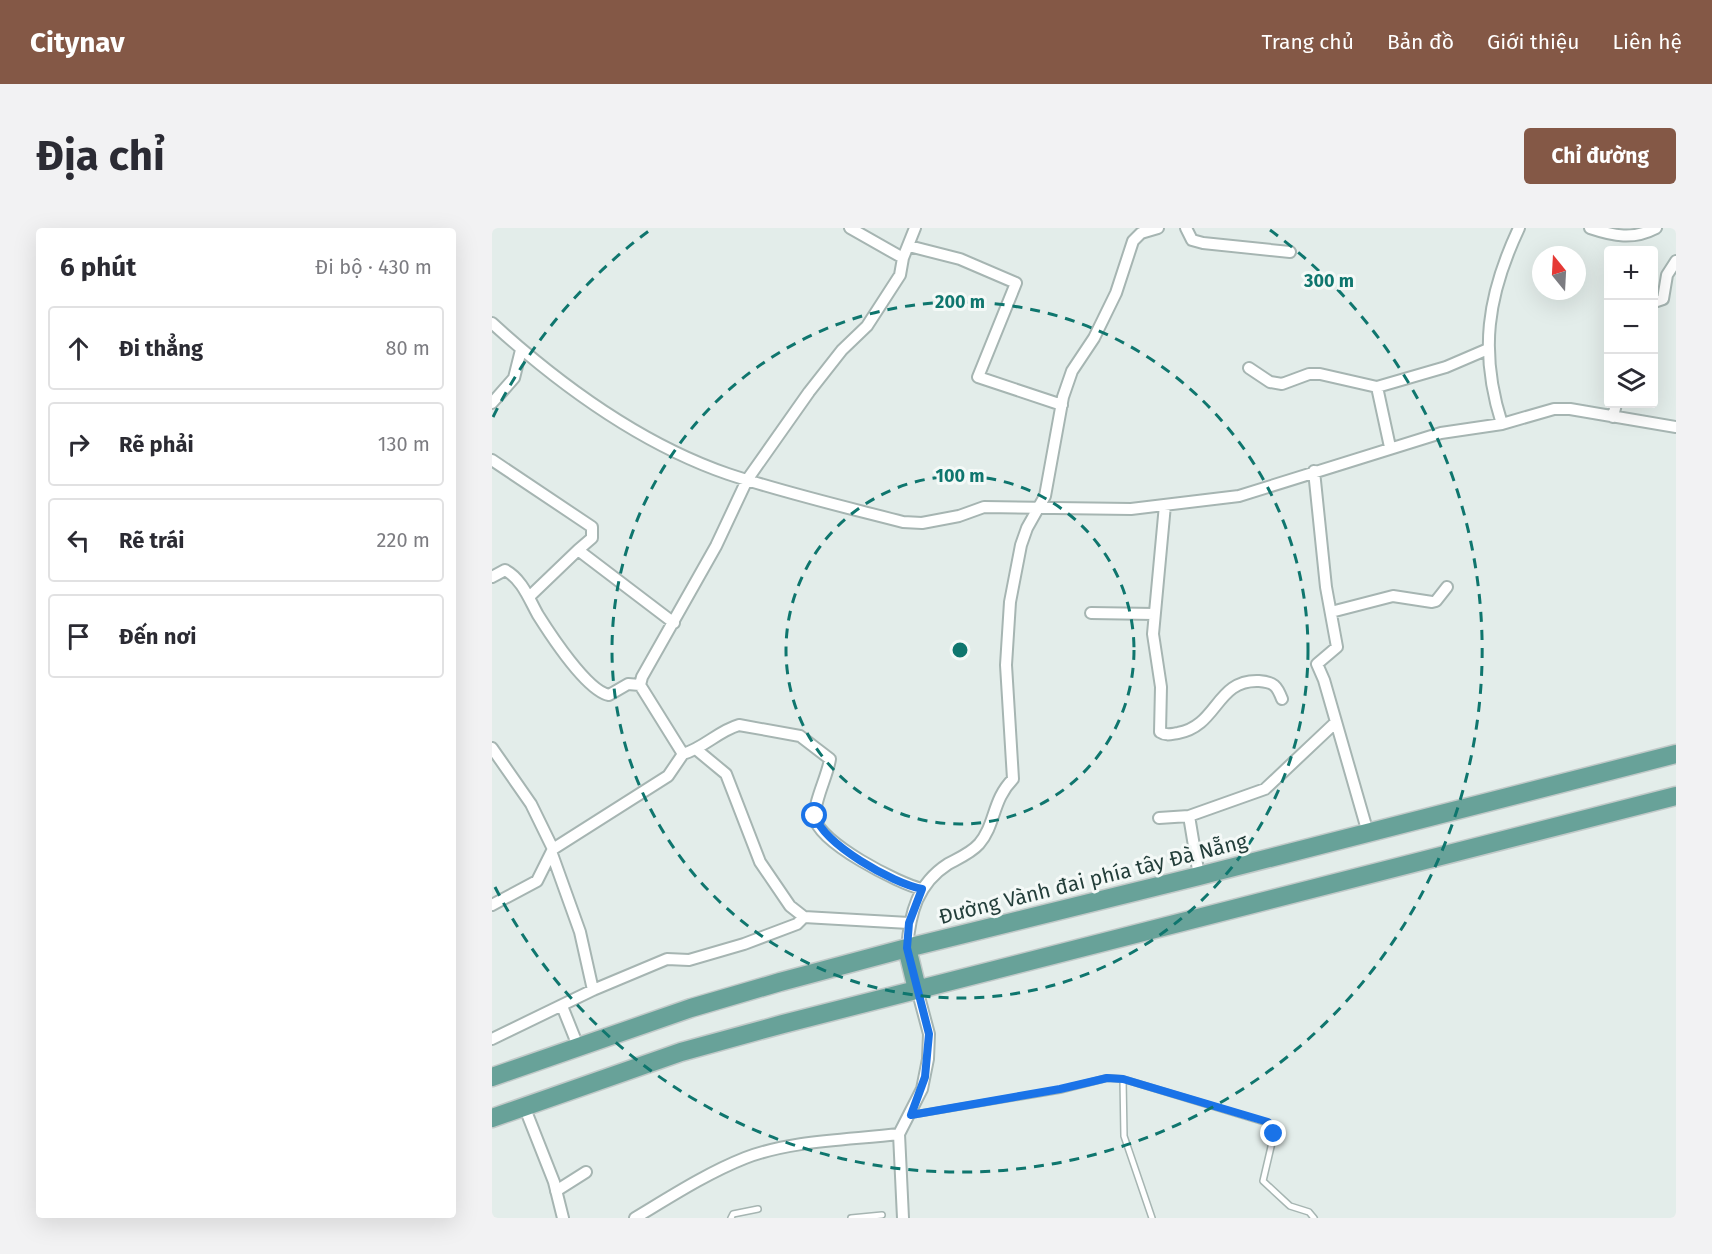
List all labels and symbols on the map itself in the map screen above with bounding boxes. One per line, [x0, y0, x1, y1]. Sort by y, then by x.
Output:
north arrow [1532, 246, 1586, 300]
text: 300 m [1303, 270, 1354, 292]
text: 200 m [935, 291, 985, 313]
text: 100 m [936, 465, 984, 487]
centre of rings [950, 640, 970, 660]
route start [801, 802, 827, 828]
street label: Đường Vành đai phía tây Đà Nẵng [936, 828, 1250, 930]
route end [1260, 1120, 1286, 1146]

